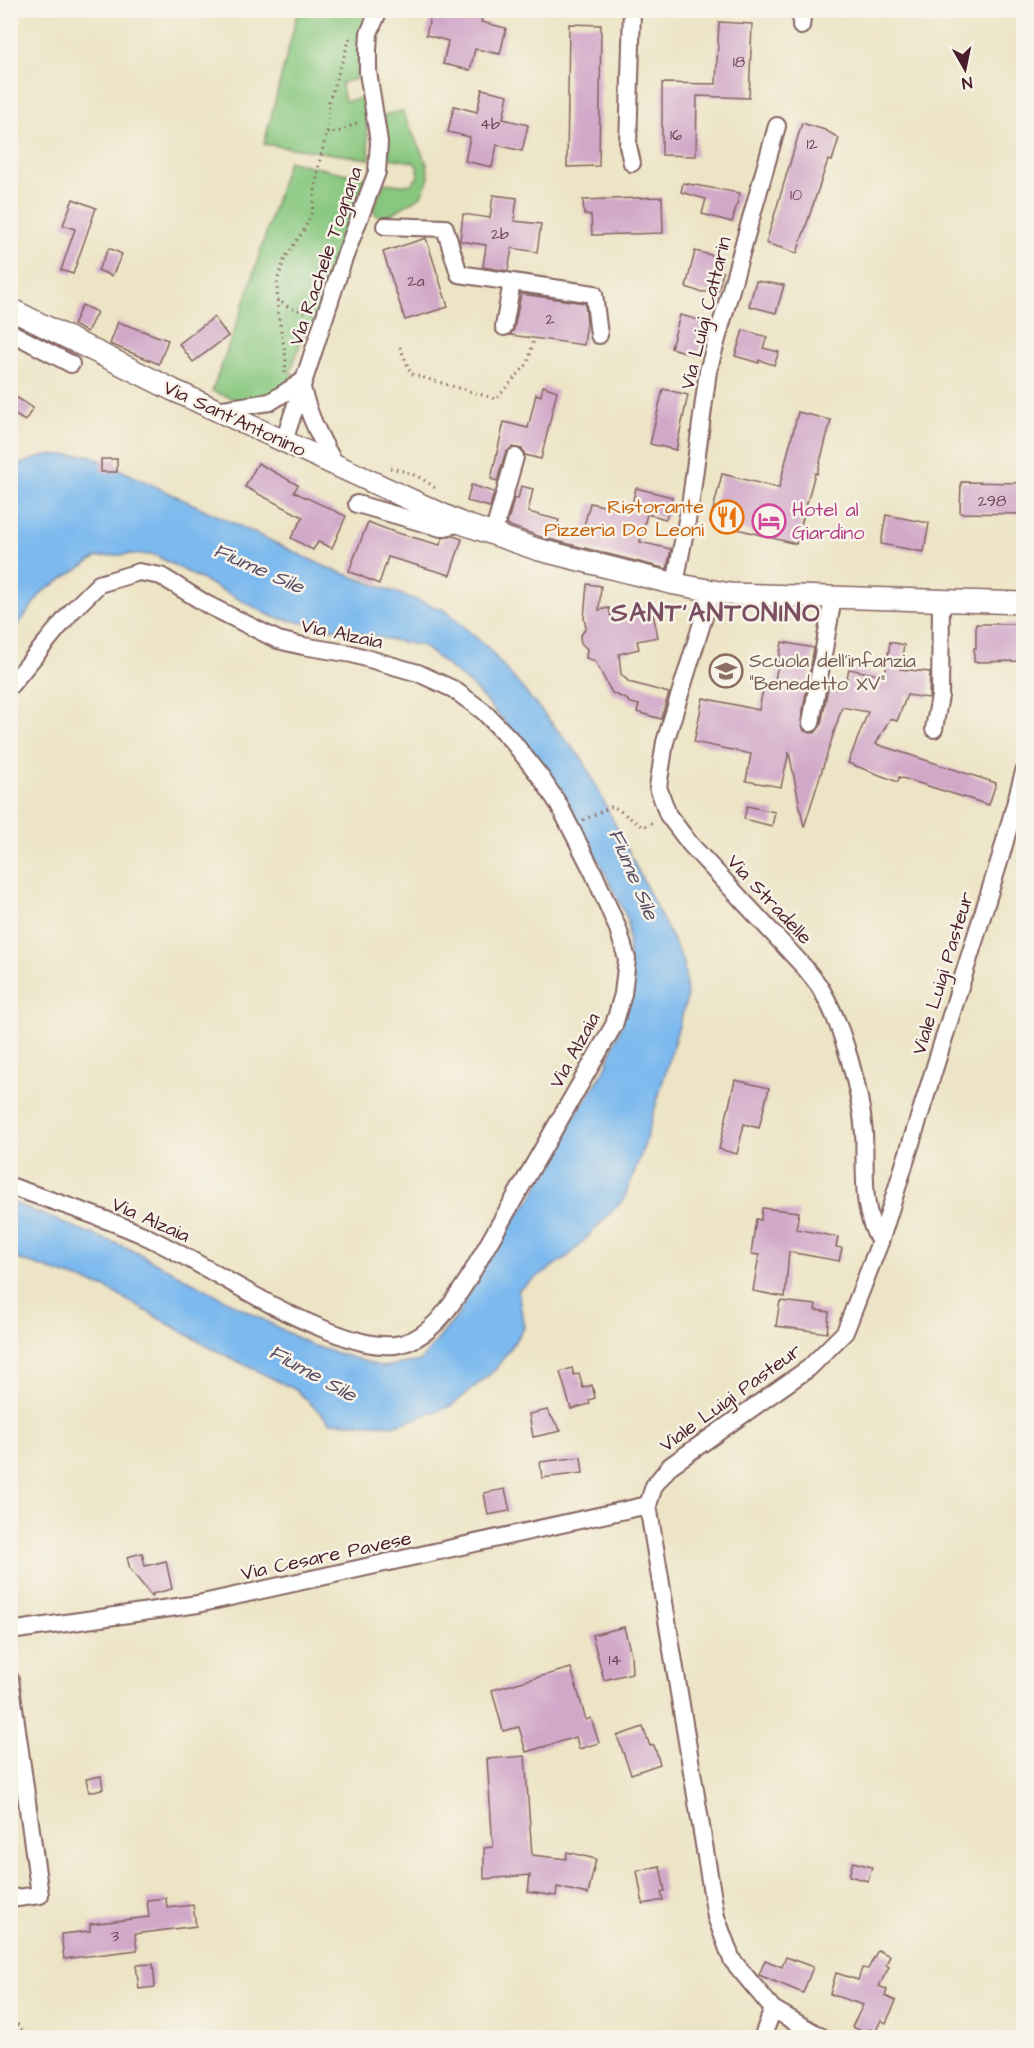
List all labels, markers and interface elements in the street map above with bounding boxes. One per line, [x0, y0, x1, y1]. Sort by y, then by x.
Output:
north arrow [935, 39, 995, 99]
house number: 18 [733, 51, 745, 73]
text: N [961, 71, 974, 94]
house number: 4b [480, 113, 500, 135]
house number: 16 [670, 124, 682, 146]
house number: 12 [806, 133, 818, 155]
street label: Via Rachele Tognana [282, 163, 371, 350]
house number: 10 [790, 184, 802, 206]
house number: 2b [491, 223, 509, 245]
street label: Via Luigi Cattarin [673, 234, 740, 393]
house number: 2a [407, 270, 425, 292]
house number: 2 [545, 308, 555, 330]
street label: Via Sant'Antonino [159, 374, 311, 464]
house number: 298 [978, 490, 1006, 512]
place label: Ristorante Pizzeria Do Leoni [544, 493, 704, 544]
place label: Hotel al Giardino [792, 496, 865, 547]
restaurant icon: Ristorante Pizzeria Do Leoni [709, 499, 745, 535]
hotel icon: Hotel al Giardino [751, 503, 787, 539]
water label: Fiume Sile [209, 536, 310, 602]
district label: SANT'ANTONINO [610, 595, 821, 631]
street label: Via Alzaia [298, 612, 385, 656]
place label: Scuola dell'infanzia "Benedetto XV" [749, 647, 916, 698]
school or university icon: Scuola dell'infanzia "Benedetto XV" [708, 653, 744, 689]
water label: Fiume Sile [601, 824, 666, 925]
street label: Via Stradelle [720, 848, 819, 951]
street label: Viale Luigi Pasteur [905, 888, 982, 1059]
street label: Via Alzaia [543, 1007, 607, 1094]
street label: Via Alzaia [107, 1190, 194, 1250]
street label: Viale Luigi Pasteur [654, 1337, 808, 1460]
water label: Fiume Sile [264, 1338, 363, 1410]
street label: Via Cesare Pavese [238, 1524, 414, 1588]
house number: 14 [609, 1649, 622, 1671]
house number: 3 [111, 1925, 119, 1947]

